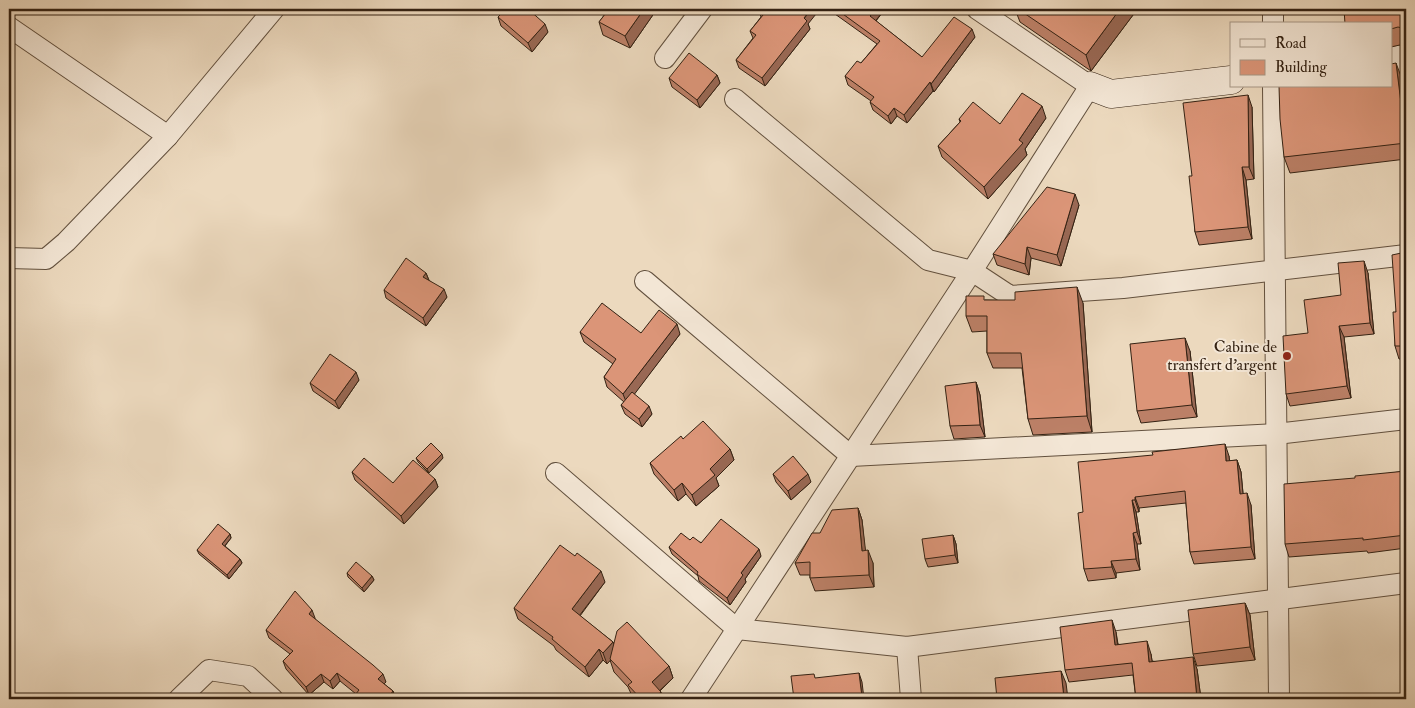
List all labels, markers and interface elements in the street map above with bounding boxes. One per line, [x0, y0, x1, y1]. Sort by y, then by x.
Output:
legend [1230, 22, 1392, 88]
text: Road [1275, 34, 1307, 53]
text: Building [1275, 58, 1327, 77]
place label: Cabine de transfert d'argent [1167, 337, 1277, 375]
marker: Cabine de transfert d'argent [1281, 350, 1293, 362]

